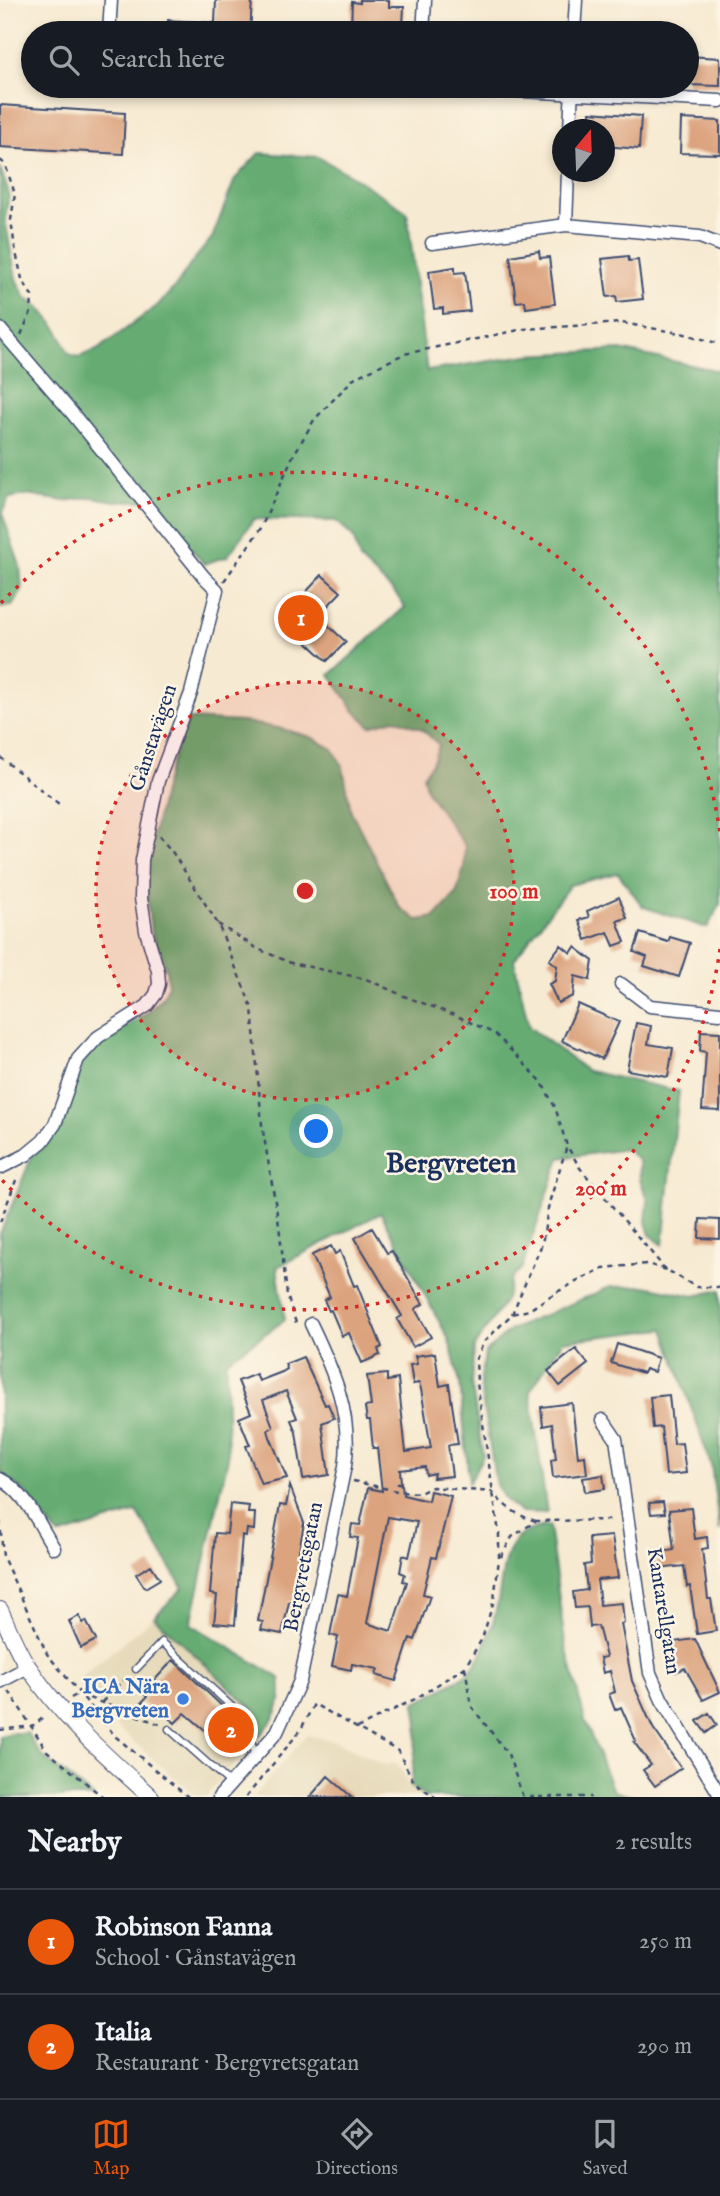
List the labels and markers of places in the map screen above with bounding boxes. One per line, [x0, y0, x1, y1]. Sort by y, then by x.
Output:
pin: 1 [278, 592, 324, 644]
centre of rings [293, 879, 317, 903]
place label: ICA Nära Bergvreten [71, 1674, 170, 1725]
marker: ICA Nära Bergvreten [175, 1691, 191, 1707]
pin: 2 [208, 1704, 254, 1756]

